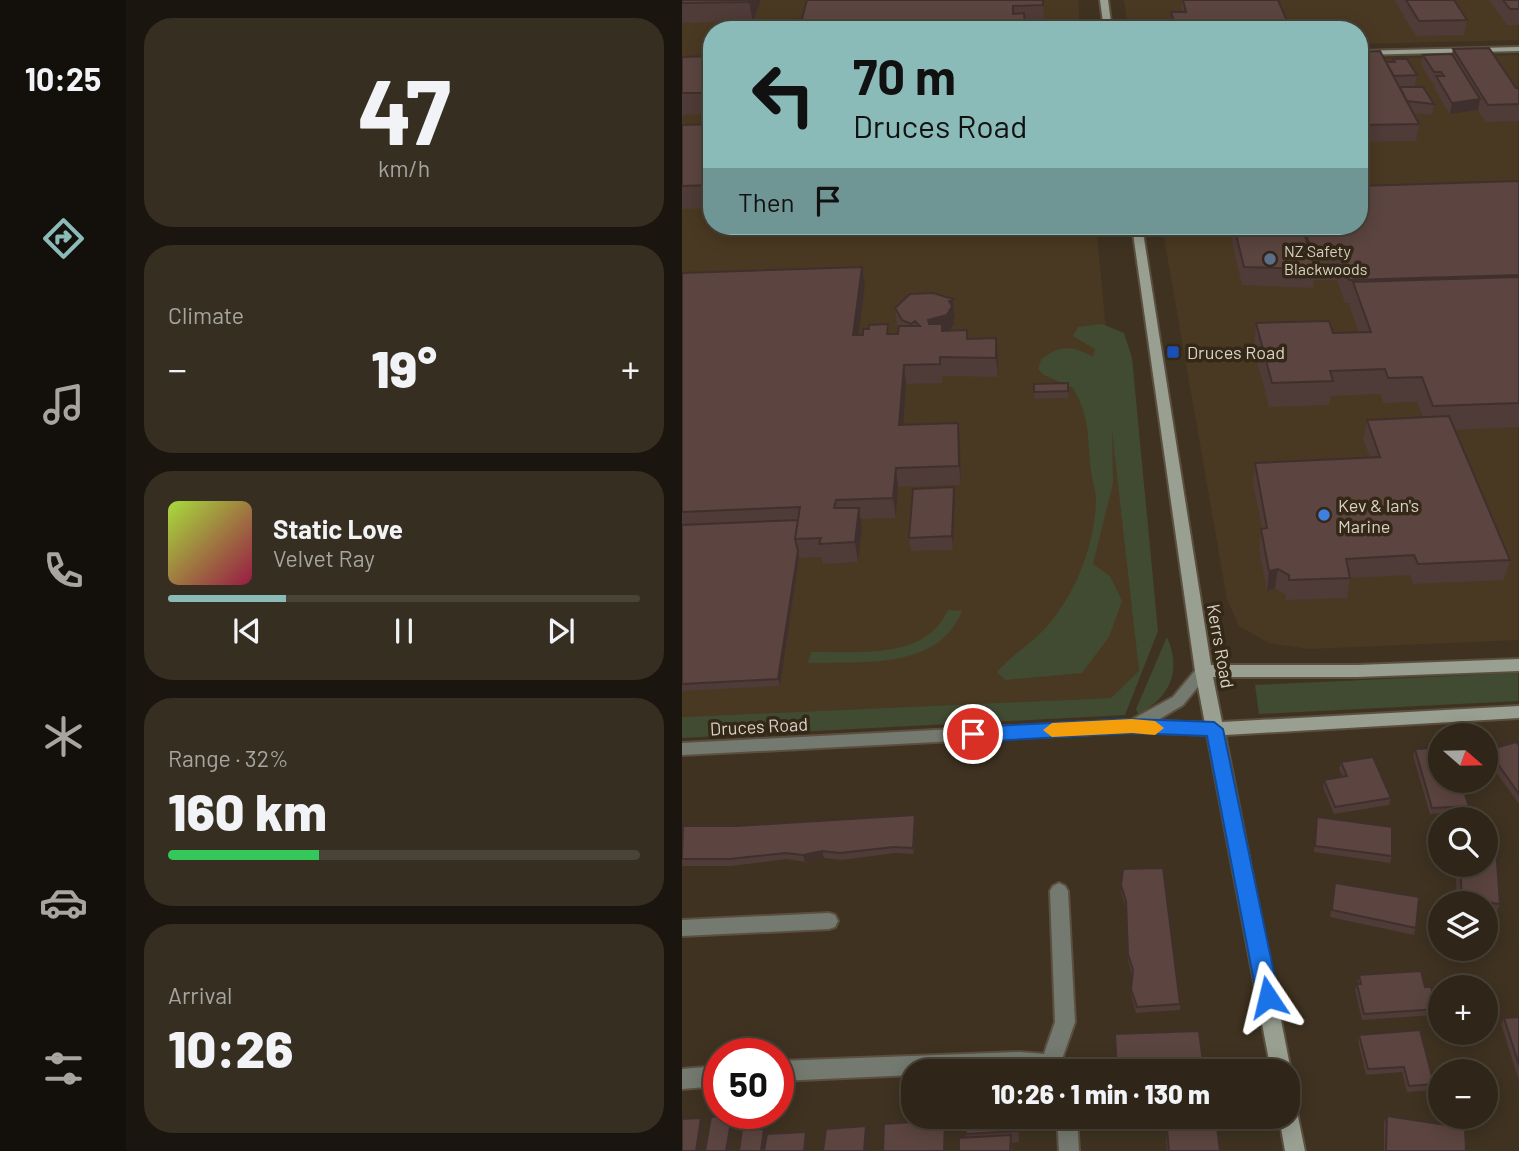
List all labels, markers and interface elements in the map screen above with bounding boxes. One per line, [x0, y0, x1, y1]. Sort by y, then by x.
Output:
text: 70 m [853, 46, 956, 105]
icon: left [738, 49, 829, 140]
text: 47 [357, 54, 451, 163]
text: 10:25 [25, 59, 101, 97]
text: Druces Road [853, 106, 1027, 144]
text: km/h [378, 154, 430, 182]
icon: arrive [809, 182, 847, 220]
text: Then [738, 186, 795, 217]
icon: directions [39, 214, 88, 263]
place label: NZ Safety Blackwoods [1284, 241, 1367, 278]
marker: NZ Safety Blackwoods [1262, 251, 1278, 267]
text: Climate [168, 301, 244, 329]
text: 19° [371, 336, 437, 398]
place label: Druces Road [1187, 341, 1285, 363]
marker: Druces Road [1165, 344, 1181, 360]
text: − [168, 345, 187, 391]
text: + [621, 345, 640, 391]
icon: music [39, 380, 88, 429]
place label: Kev & Ian's Marine [1338, 494, 1419, 537]
marker: Kev & Ian's Marine [1316, 507, 1332, 523]
text: Static Love [273, 513, 403, 544]
text: Velvet Ray [273, 544, 375, 572]
icon: phone [39, 546, 88, 595]
street label: Kerrs Road [1203, 602, 1239, 690]
icon: previous [228, 612, 266, 650]
icon: pause [385, 612, 423, 650]
icon: next [542, 612, 580, 650]
pin [943, 704, 1003, 764]
icon: climate [39, 712, 88, 761]
street label: Druces Road [709, 712, 809, 740]
icon: arrive [954, 715, 992, 753]
north arrow [1428, 723, 1498, 793]
map controls [1428, 723, 1498, 1129]
text: Range · 32% [168, 744, 289, 772]
text: 160 km [168, 779, 327, 841]
button: search [1428, 807, 1498, 877]
icon: car [39, 878, 88, 927]
button: layers [1428, 891, 1498, 961]
position arrow [1231, 960, 1305, 1034]
button: + [1428, 975, 1498, 1045]
text: Arrival [168, 981, 232, 1009]
text: 10:26 [168, 1016, 293, 1078]
speed limit sign: 50 [703, 1038, 794, 1129]
icon: filters [39, 1044, 88, 1093]
button: − [1428, 1059, 1498, 1129]
text: 10:26 · 1 min · 130 m [991, 1078, 1210, 1109]

